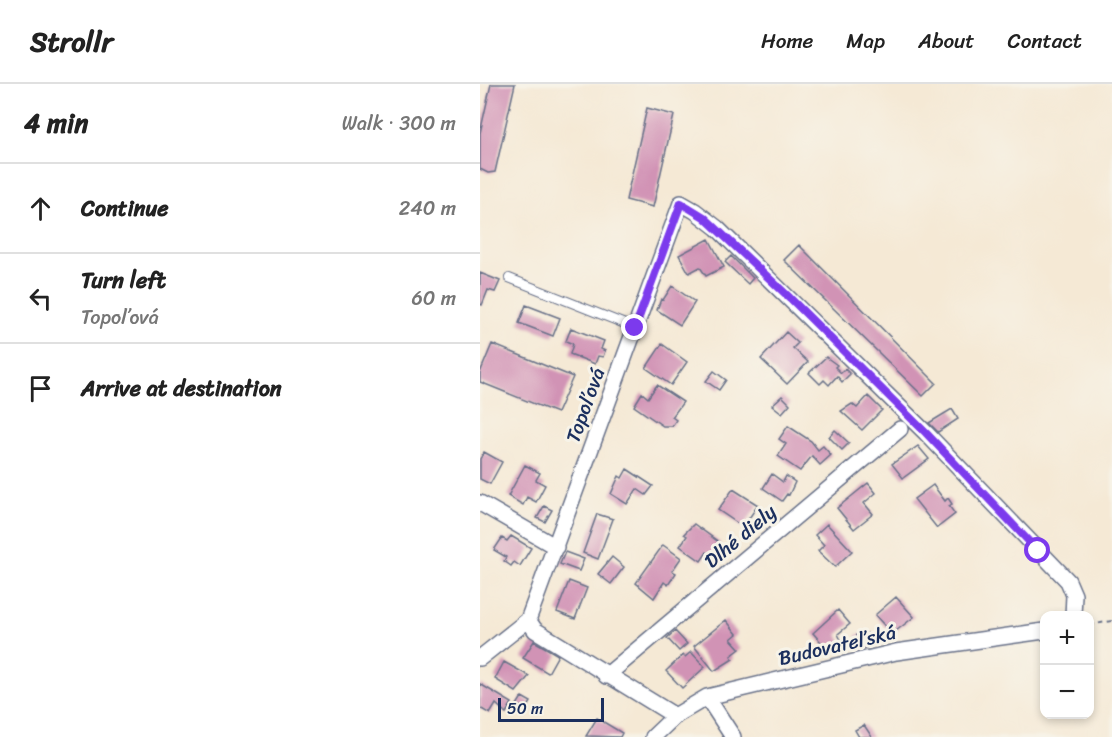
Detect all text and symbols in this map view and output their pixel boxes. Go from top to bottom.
text: Strollr [30,17,113,66]
text: Home [761,22,813,60]
text: Map [846,22,885,60]
text: About [918,22,975,60]
text: Contact [1008,22,1082,60]
text: 4 min [24,100,88,146]
text: Walk · 300 m [342,106,456,141]
text: Continue [81,189,169,228]
text: 240 m [399,191,456,226]
icon: ahead [24,192,57,225]
text: Turn left [81,261,166,300]
text: 60 m [411,281,456,316]
icon: left [24,282,57,315]
text: Topoľová [81,300,159,335]
route end [621,314,647,340]
street label: Topoľová [556,363,615,448]
text: Arrive at destination [81,369,282,408]
icon: arrive [24,372,57,405]
street label: Dlhé diely [696,495,785,577]
route start [1024,537,1050,563]
map controls [1040,611,1094,719]
button: + [1040,611,1094,665]
street label: Budovateľská [775,615,899,676]
button: − [1040,665,1094,719]
text: 50 m [507,694,543,723]
scale bar [498,695,604,722]

